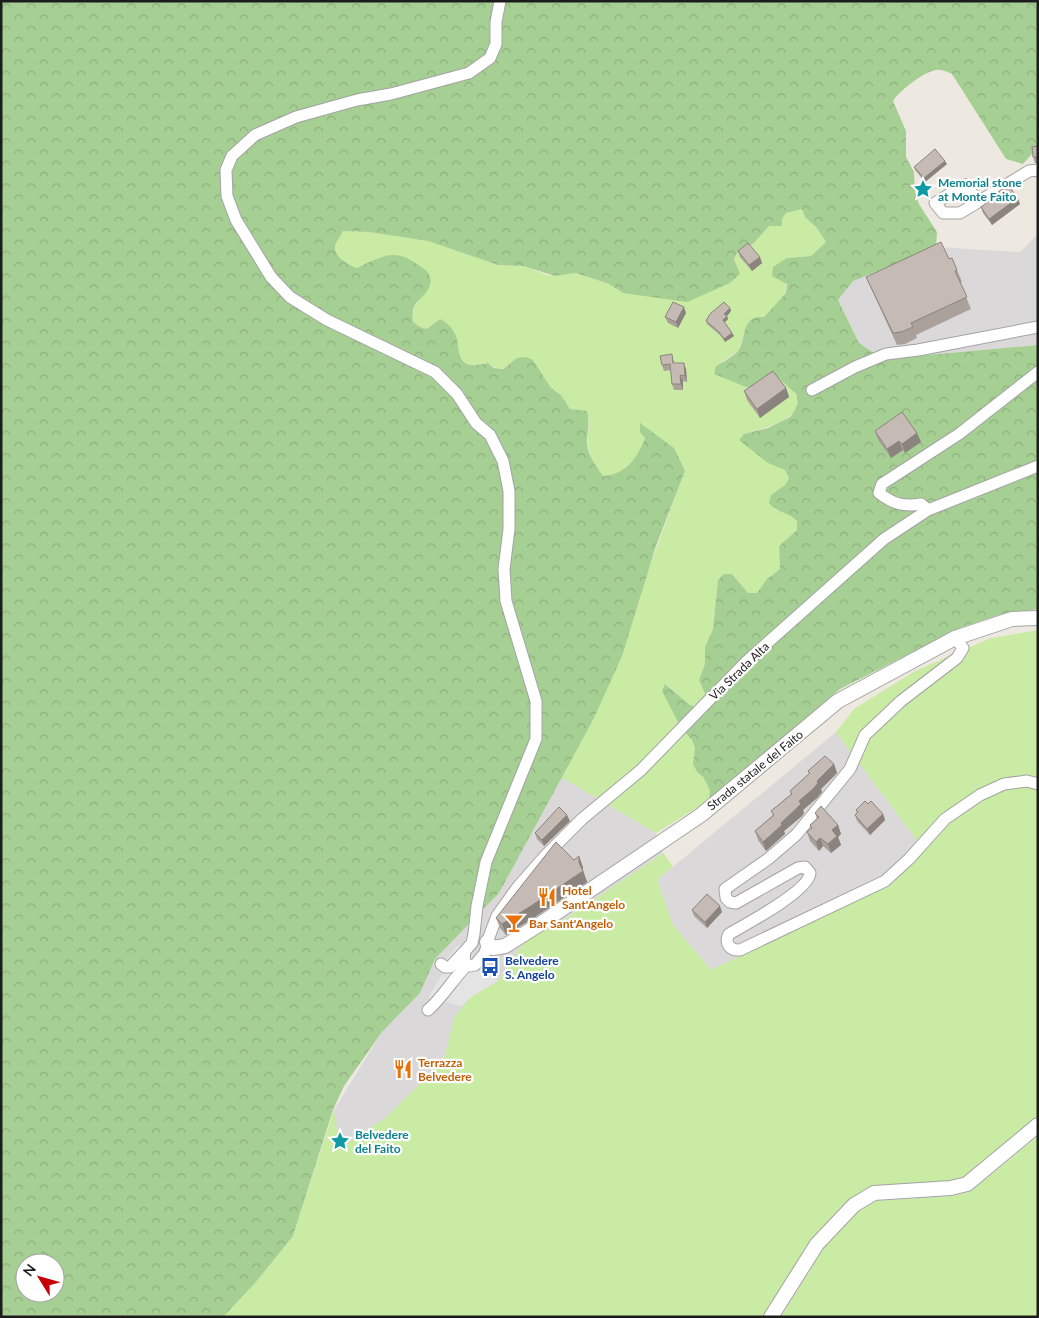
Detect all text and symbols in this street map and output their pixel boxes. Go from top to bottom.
place label: Memorial stone at Monte Faito [938,175,1022,204]
place icon: Memorial stone at Monte Faito [912,178,934,200]
street label: Via Strada Alta [706,639,772,703]
street label: Strada statale del Faito [704,727,806,813]
place label: Hotel Sant'Angelo [562,883,625,912]
restaurant icon: Hotel Sant'Angelo [536,886,558,908]
bar icon: Bar Sant'Angelo [503,912,525,934]
place label: Bar Sant'Angelo [529,916,613,931]
place label: Belvedere S. Angelo [505,953,559,982]
bus stop icon: Belvedere S. Angelo [479,956,501,978]
place label: Terrazza Belvedere [418,1055,472,1084]
restaurant icon: Terrazza Belvedere [392,1058,414,1080]
place label: Belvedere del Faito [355,1127,409,1156]
place icon: Belvedere del Faito [329,1130,351,1152]
north arrow [15,1253,65,1303]
text: N [19,1260,39,1279]

